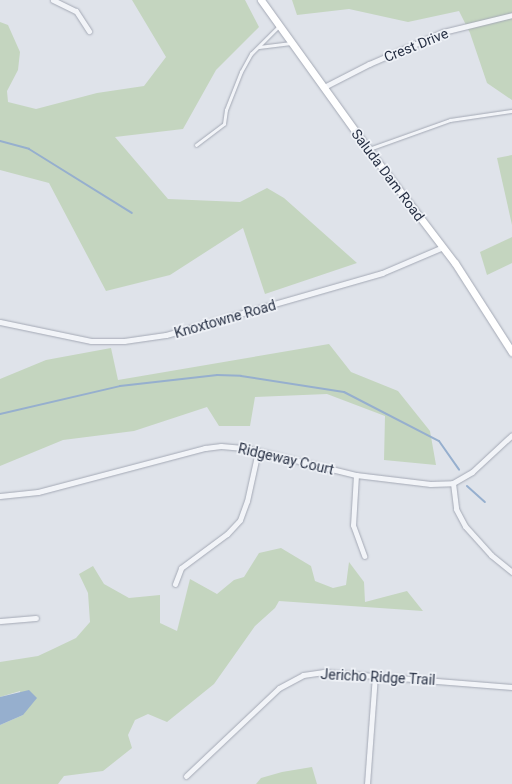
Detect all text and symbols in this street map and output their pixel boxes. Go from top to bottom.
street label: Crest Drive [381,24,451,66]
street label: Saluda Dam Road [348,126,428,224]
street label: Knoxtowne Road [172,296,278,342]
street label: Ridgeway Court [236,440,336,478]
street label: Jericho Ridge Trail [320,666,436,688]

